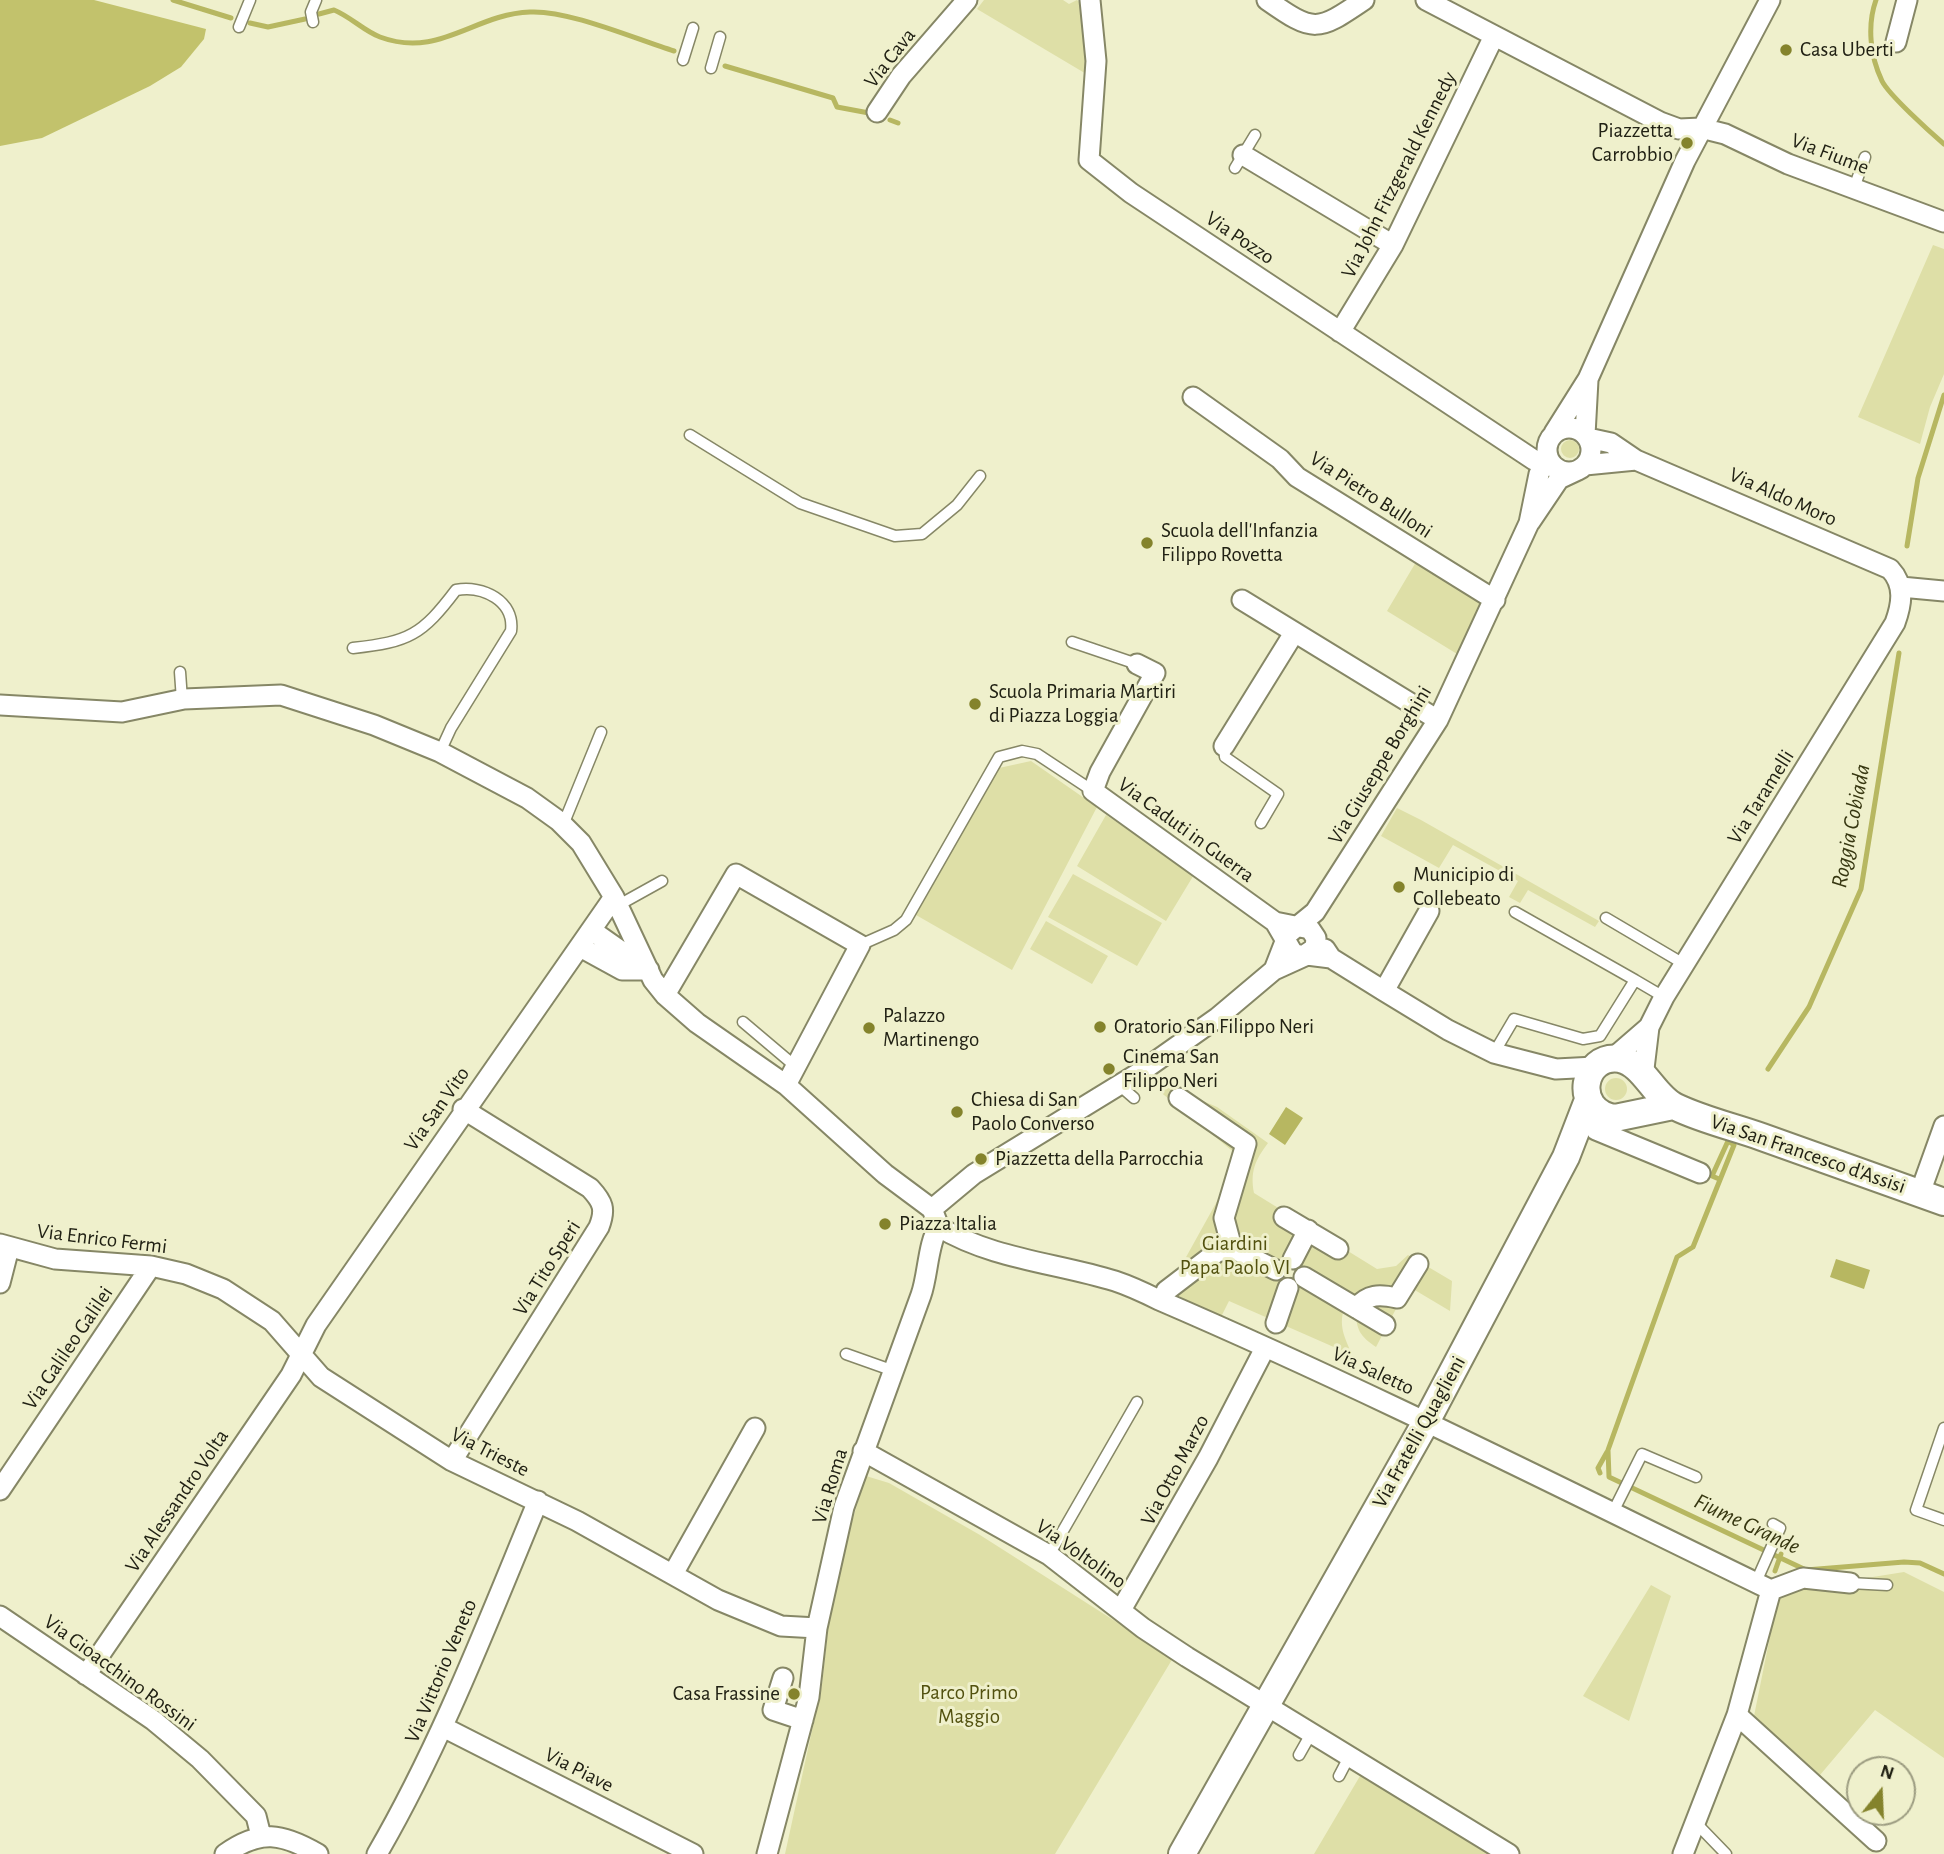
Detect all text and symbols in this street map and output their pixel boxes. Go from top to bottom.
street label: Via Cava [859,23,921,93]
place label: Casa Uberti [1800,37,1894,63]
marker: Casa Uberti [1778,42,1794,58]
street label: Via John Fitzgerald Kennedy [1336,68,1462,282]
place label: Piazzetta Carrobbio [1592,118,1673,168]
street label: Via Fiume [1788,128,1872,180]
marker: Piazzetta Carrobbio [1679,135,1695,151]
street label: Via Pozzo [1201,206,1279,270]
street label: Via Pietro Bulloni [1305,446,1437,544]
street label: Via Aldo Moro [1725,462,1841,532]
place label: Scuola dell'Infanzia Filippo Rovetta [1161,518,1318,568]
marker: Scuola dell'Infanzia Filippo Rovetta [1139,535,1155,551]
place label: Scuola Primaria Martiri di Piazza Loggia [989,679,1176,729]
street label: Via Giuseppe Borghini [1323,681,1437,849]
marker: Scuola Primaria Martiri di Piazza Loggia [967,696,983,712]
street label: Via Taramelli [1722,745,1800,849]
water label: Roggia Cobiada [1825,762,1877,890]
street label: Via Caduti in Guerra [1113,772,1259,888]
place label: Municipio di Collebeato [1413,862,1514,912]
marker: Municipio di Collebeato [1391,879,1407,895]
place label: Palazzo Martinengo [883,1003,979,1053]
place label: Oratorio San Filippo Neri [1114,1014,1314,1040]
marker: Oratorio San Filippo Neri [1092,1019,1108,1035]
marker: Palazzo Martinengo [861,1020,877,1036]
place label: Cinema San Filippo Neri [1123,1044,1219,1094]
marker: Cinema San Filippo Neri [1101,1061,1117,1077]
street label: Via San Vito [399,1062,475,1156]
place label: Chiesa di San Paolo Converso [971,1087,1095,1137]
marker: Chiesa di San Paolo Converso [949,1104,965,1120]
street label: Via San Francesco d'Assisi [1707,1109,1909,1199]
place label: Piazzetta della Parrocchia [995,1146,1204,1172]
marker: Piazzetta della Parrocchia [973,1151,989,1167]
place label: Piazza Italia [899,1211,997,1237]
street label: Via Tito Speri [508,1216,586,1320]
marker: Piazza Italia [877,1216,893,1232]
street label: Via Enrico Fermi [35,1219,169,1259]
park label: Giardini Papa Paolo VI [1180,1231,1290,1281]
street label: Via Galileo Galilei [17,1282,119,1414]
street label: Via Saletto [1328,1341,1418,1401]
street label: Via Fratelli Quaglieni [1367,1352,1471,1512]
street label: Via Otto Marzo [1135,1410,1215,1530]
street label: Via Trieste [447,1422,533,1482]
street label: Via Alessandro Volta [120,1425,234,1577]
street label: Via Roma [807,1445,853,1527]
water label: Fiume Grande [1690,1487,1804,1561]
street label: Via Voltolino [1031,1514,1131,1594]
street label: Via Vittorio Veneto [399,1595,483,1747]
street label: Via Gioacchino Rossini [39,1609,201,1737]
park label: Parco Primo Maggio [920,1680,1018,1730]
place label: Casa Frassine [673,1681,780,1707]
marker: Casa Frassine [786,1686,802,1702]
street label: Via Piave [540,1742,618,1798]
north arrow [1846,1756,1916,1826]
text: N [1878,1761,1896,1784]

